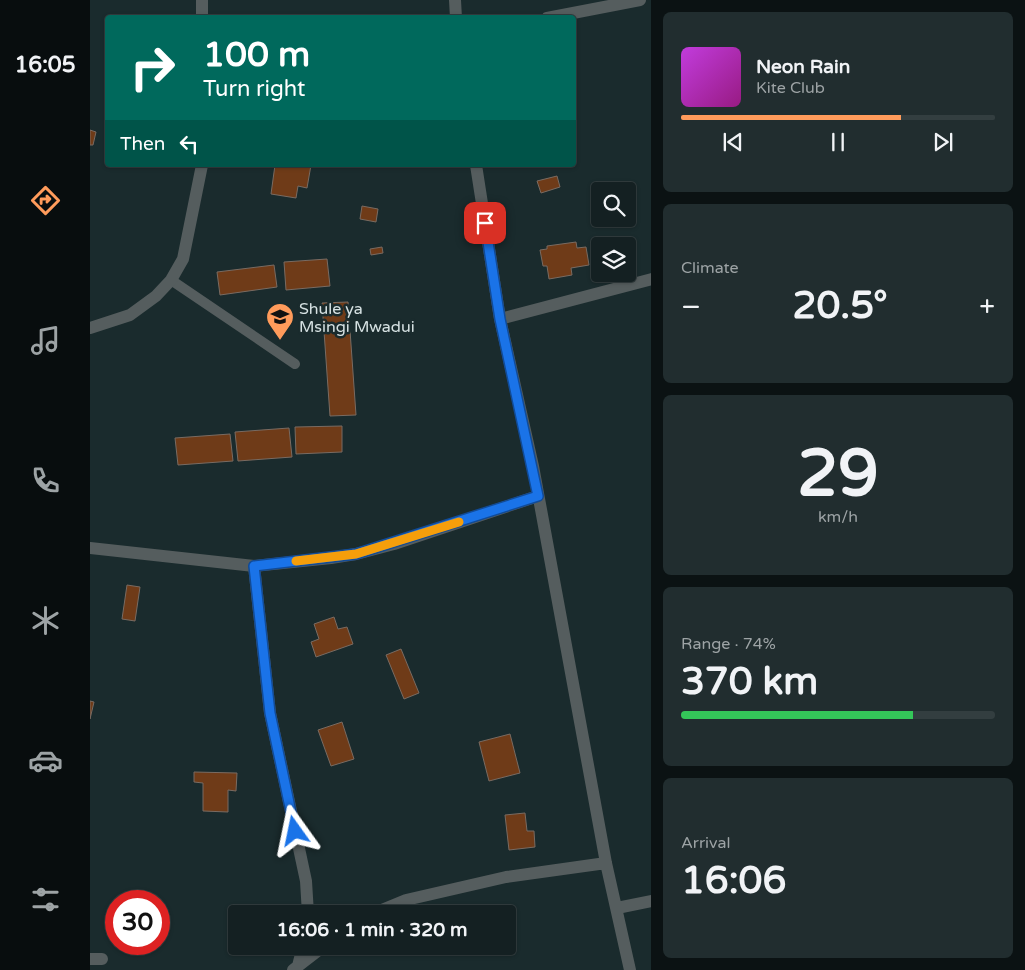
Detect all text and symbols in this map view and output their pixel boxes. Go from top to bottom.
text: 100 m [203,34,310,76]
icon: right [120,35,185,100]
text: 16:05 [15,52,75,78]
text: Neon Rain [756,56,850,78]
text: Turn right [203,76,305,102]
text: Kite Club [756,78,825,98]
icon: previous [719,128,747,156]
icon: pause [824,128,852,156]
icon: next [929,128,957,156]
icon: left [175,130,203,158]
text: Then [120,133,165,155]
map controls [591,182,636,282]
button: search [591,182,636,227]
icon: directions [28,183,63,218]
pin [464,202,506,244]
icon: arrive [471,209,499,237]
button: layers [591,237,636,282]
text: Climate [681,258,739,278]
text: 20.5° [793,283,888,329]
text: − [681,290,701,324]
text: + [979,290,995,324]
place label: Shule ya Msingi Mwadui [299,299,415,337]
school or university icon: Shule ya Msingi Mwadui [265,302,295,341]
icon: music [28,323,63,358]
text: 29 [797,435,879,514]
icon: phone [28,463,63,498]
text: km/h [818,507,858,527]
icon: climate [28,603,63,638]
text: Range · 74% [681,634,776,654]
text: 370 km [681,659,818,705]
icon: car [28,743,63,778]
position arrow [268,804,320,856]
text: Arrival [681,833,730,853]
text: 16:06 [681,858,786,904]
icon: filters [28,882,63,917]
speed limit sign: 30 [105,890,170,955]
text: 16:06 · 1 min · 320 m [276,919,468,941]

